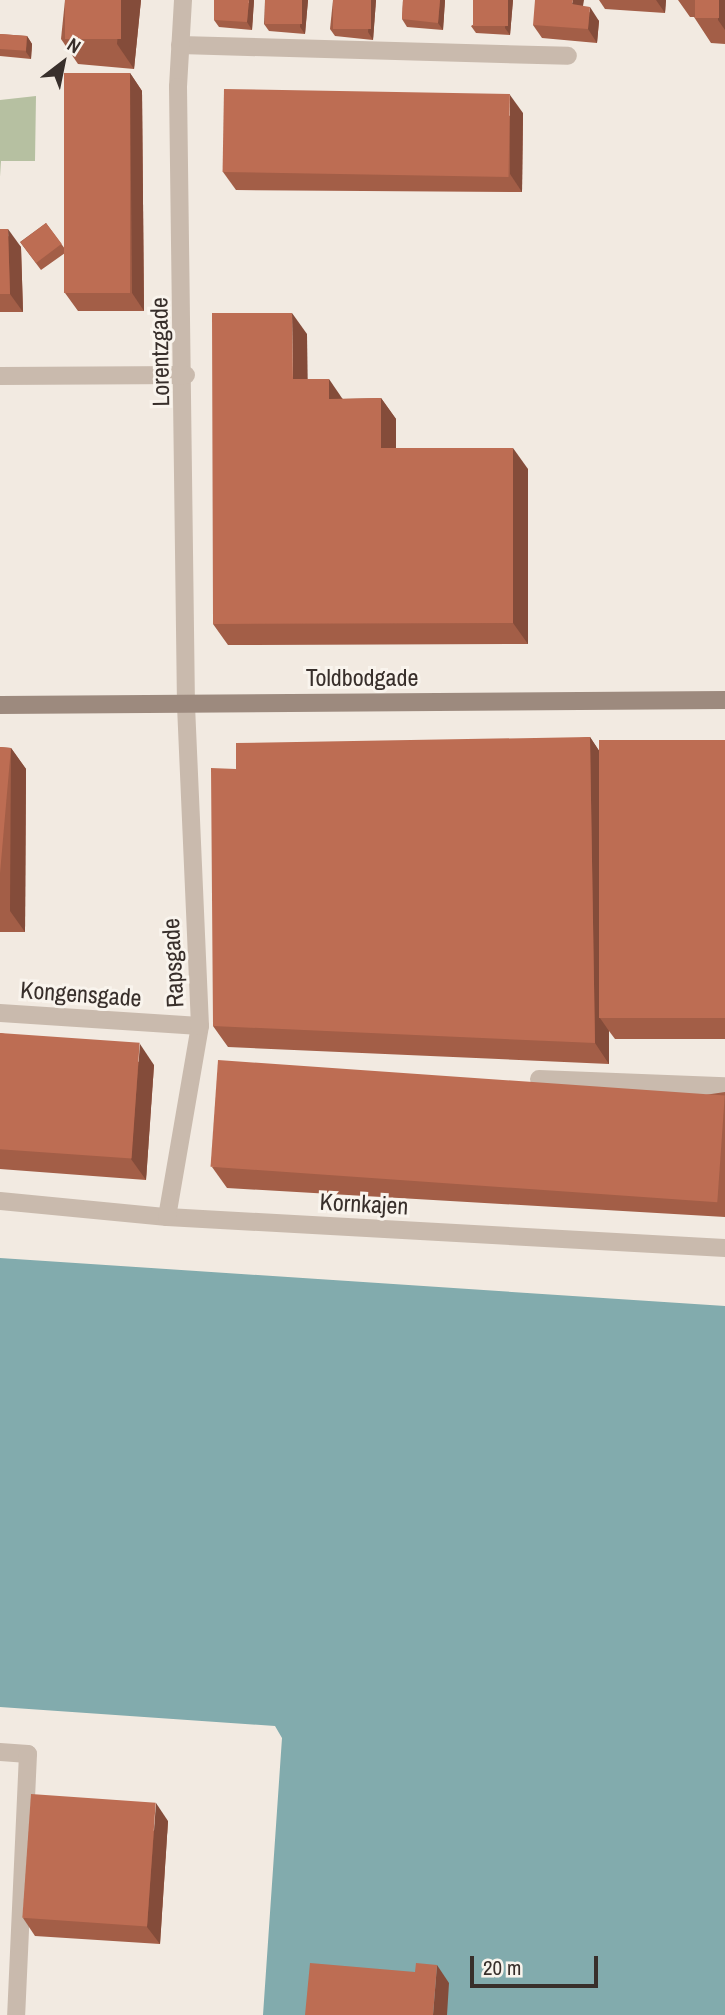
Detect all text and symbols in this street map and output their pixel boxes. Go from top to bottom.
north arrow [28,28,98,98]
text: N [62,31,86,59]
street label: Lorentzgade [145,297,175,407]
street label: Toldbodgade [306,664,418,692]
street label: Rapsgade [156,917,190,1009]
street label: Kongensgade [19,975,143,1013]
street label: Kornkajen [319,1187,409,1221]
scale bar [473,1941,601,1985]
text: 20 m [483,1953,521,1982]

